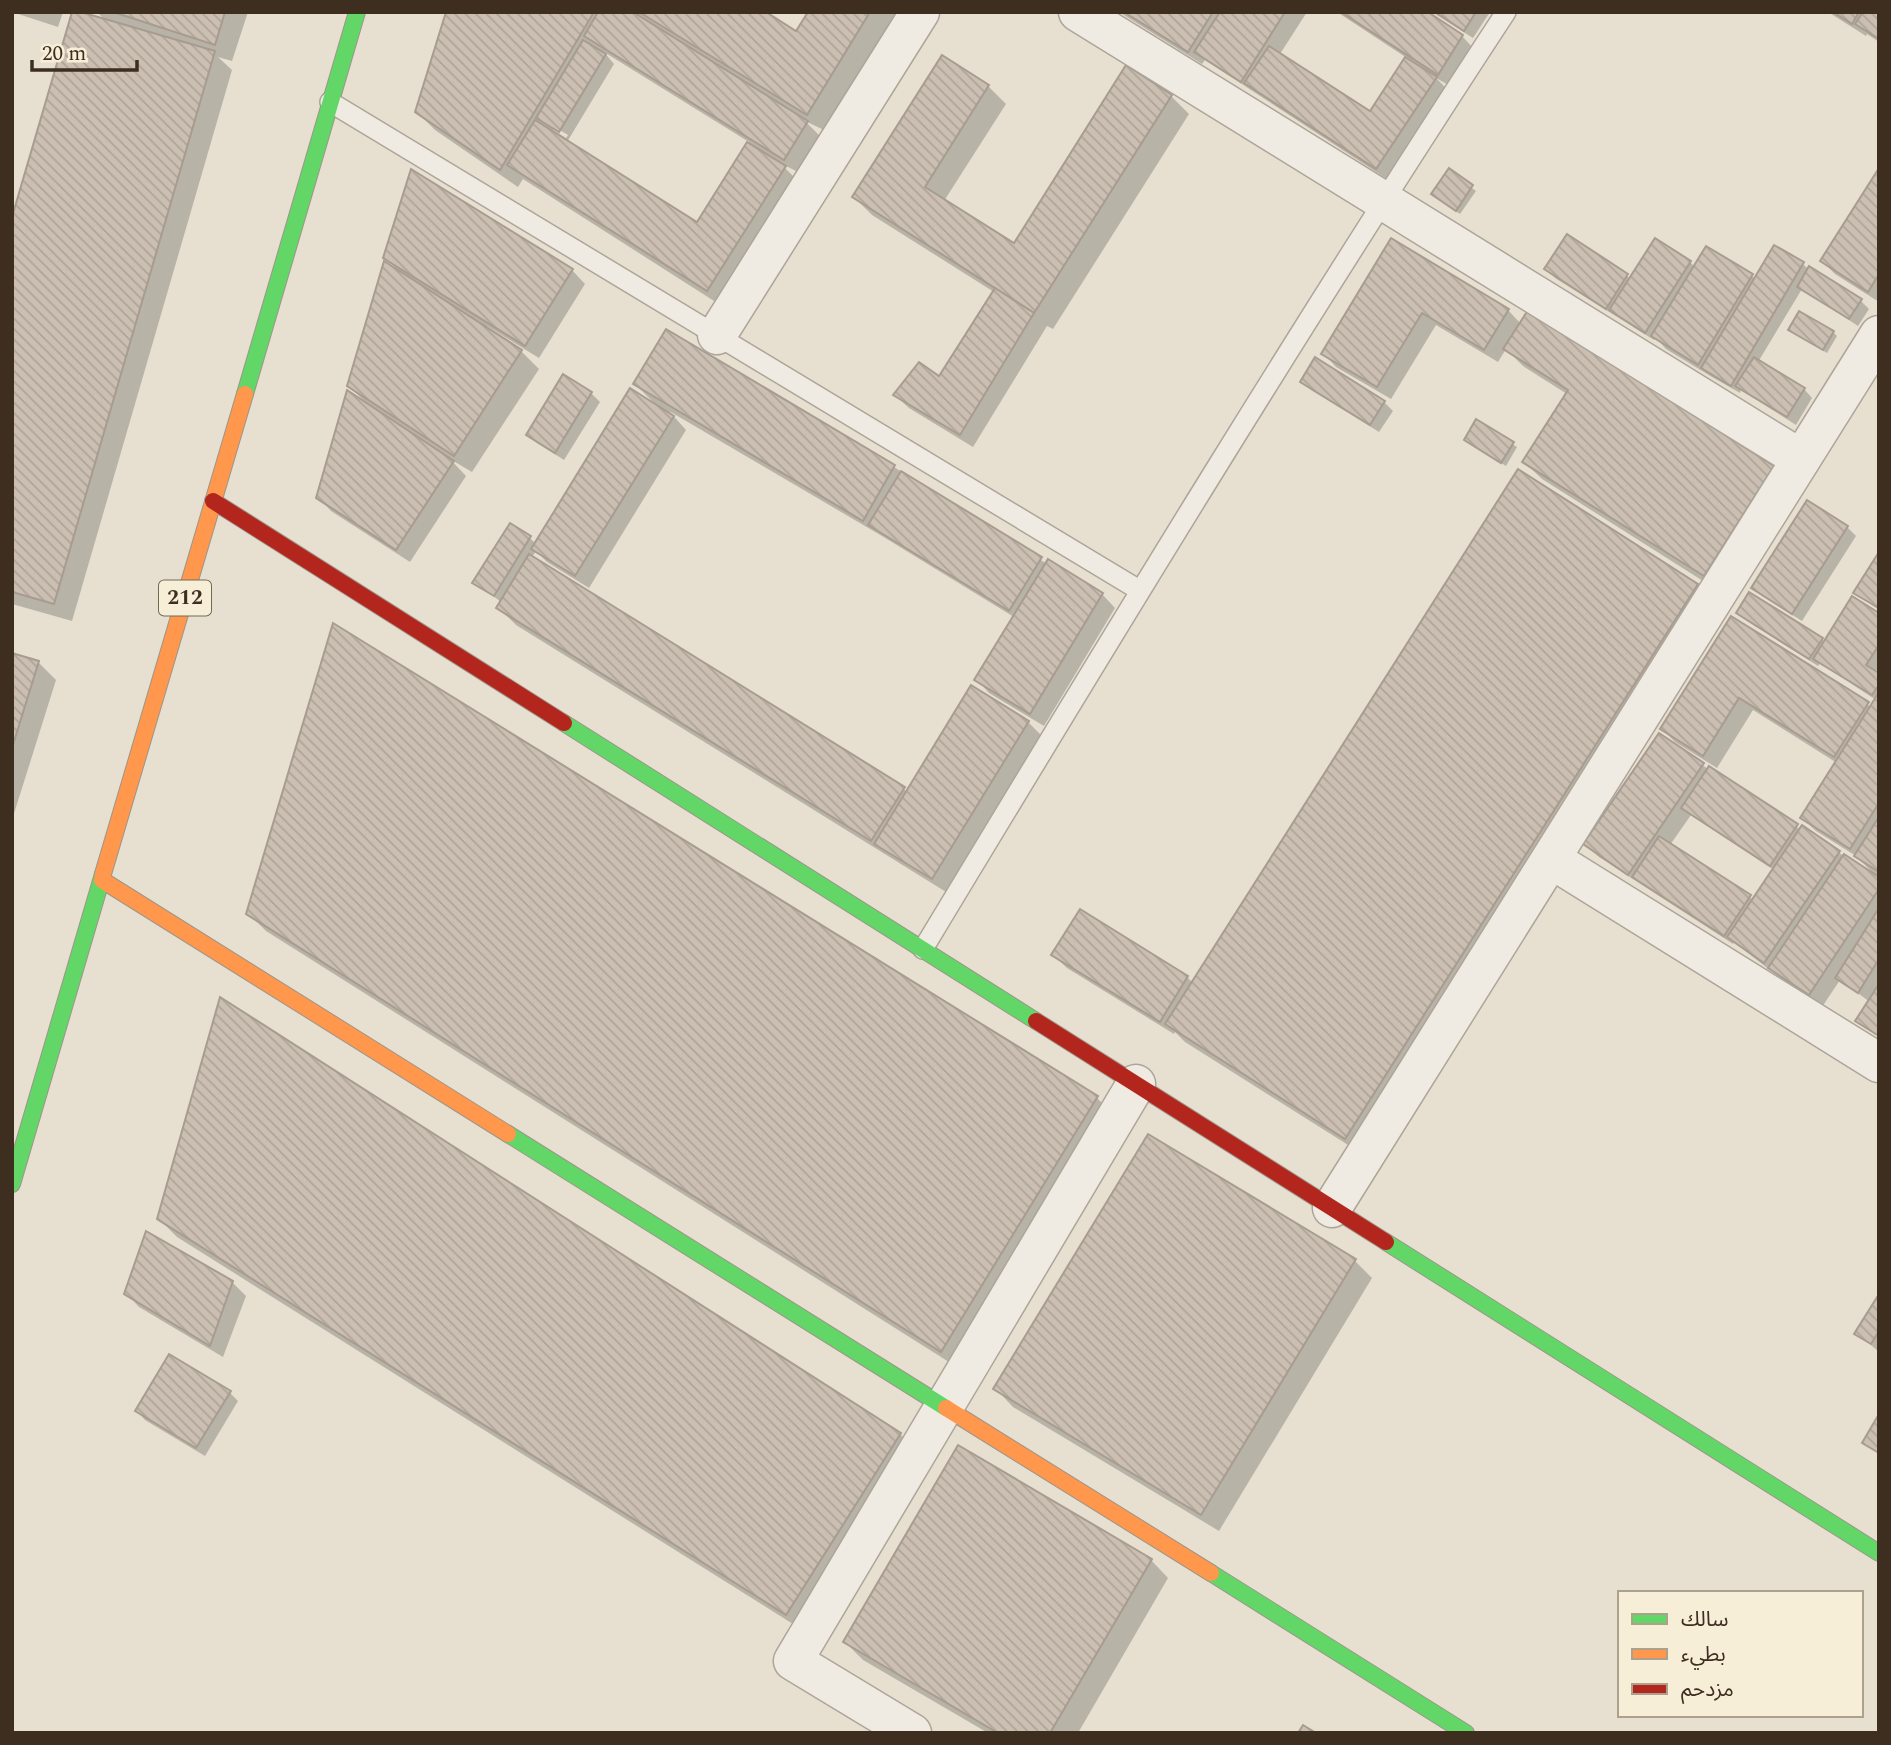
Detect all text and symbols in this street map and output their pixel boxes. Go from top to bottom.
scale bar [32,28,136,72]
text: 20 m [42,38,86,70]
road number: 212 [159,580,211,616]
legend [1618,1591,1863,1717]
text: سالك [1681,1604,1728,1636]
text: بطيء [1681,1639,1726,1671]
text: مزدحم [1681,1674,1734,1706]

